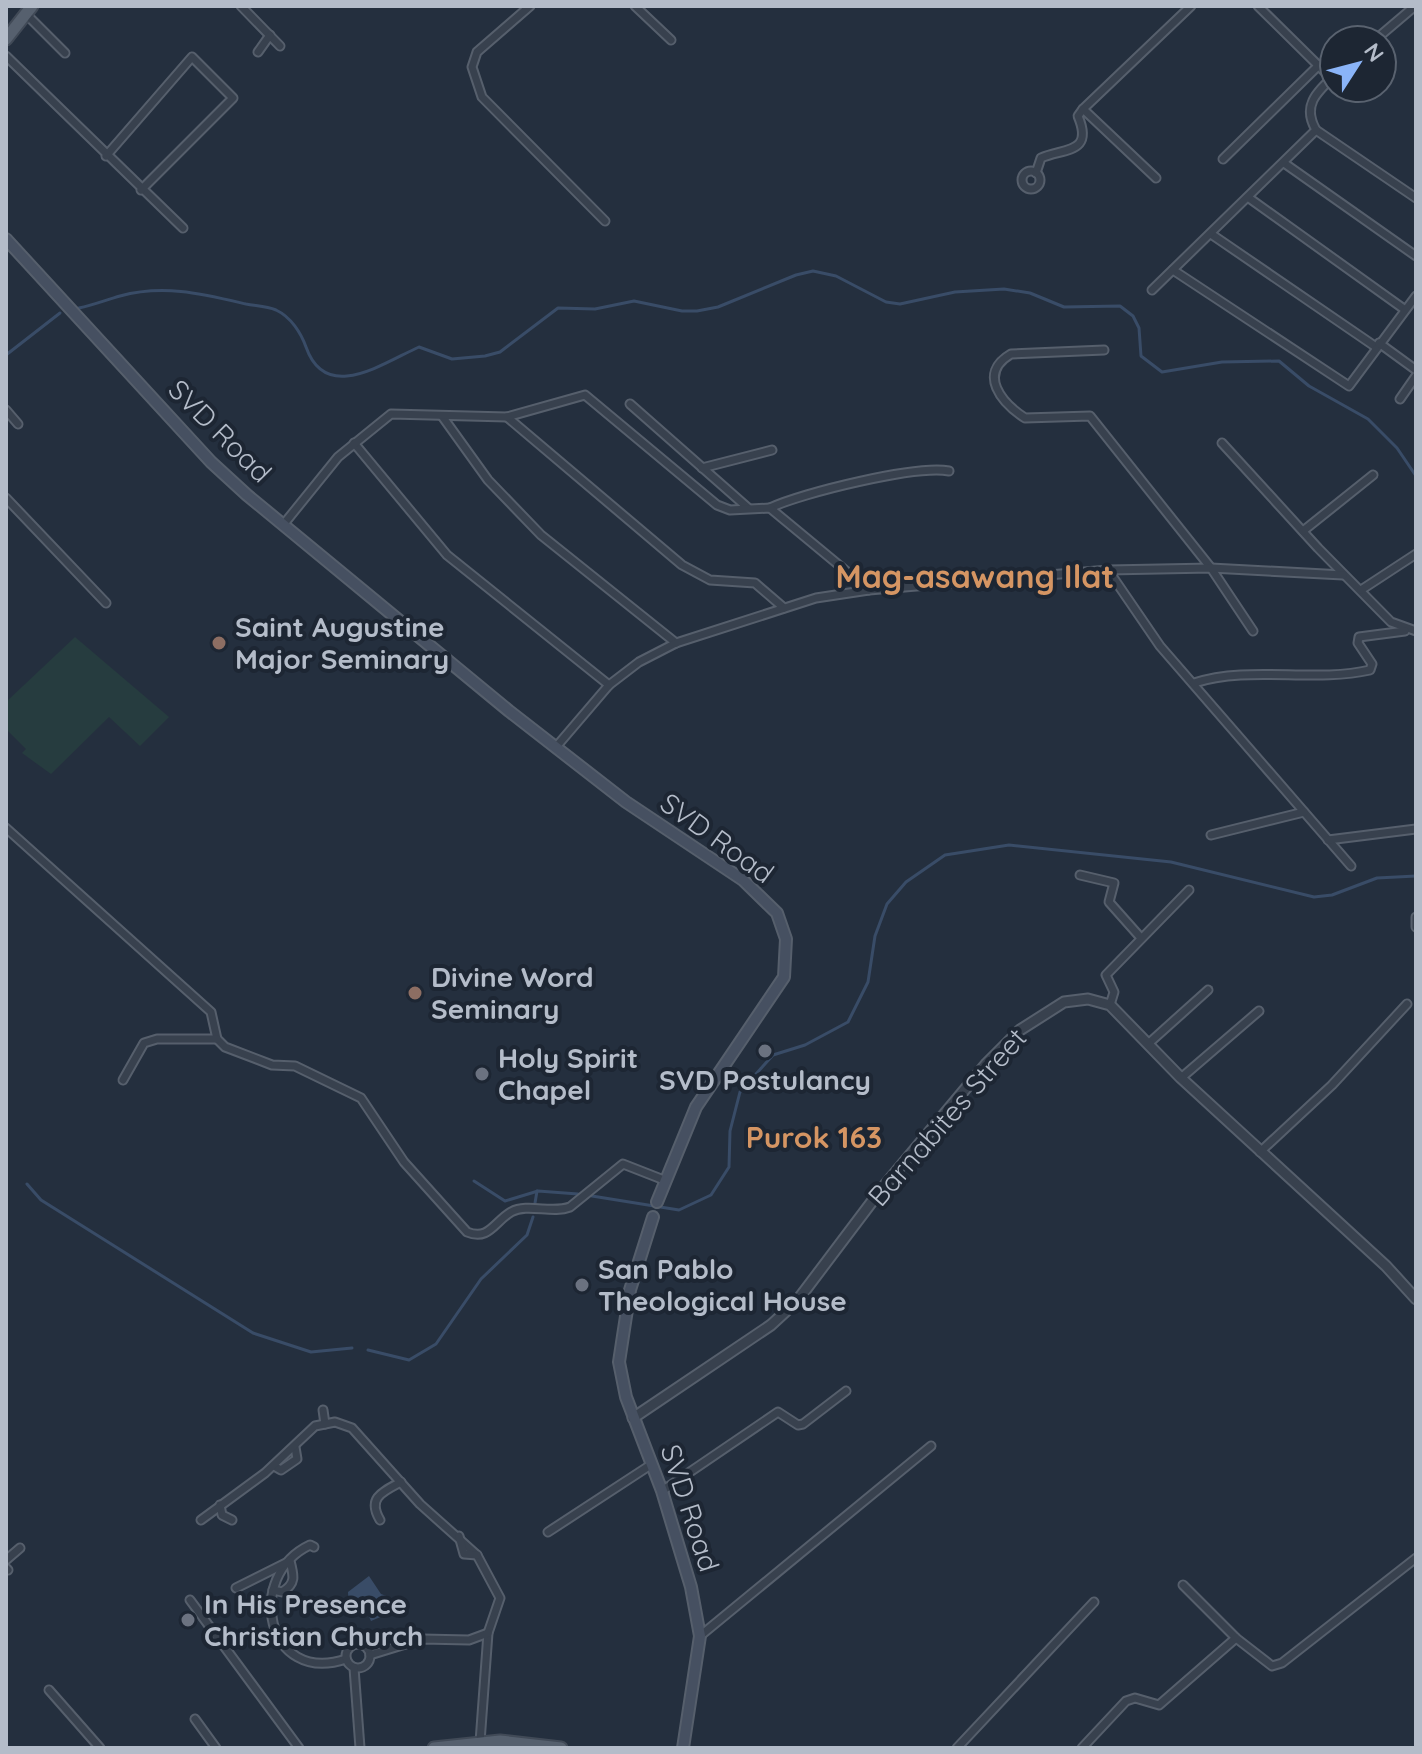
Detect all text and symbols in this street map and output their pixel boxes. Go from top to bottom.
north arrow [1318,24,1398,104]
text: N [1358,37,1390,67]
street label: SVD Road [161,372,279,490]
district label: Mag-asawang Ilat [836,556,1114,596]
place label: Saint Augustine Major Seminary [235,609,449,676]
marker: Saint Augustine Major Seminary [210,634,228,652]
street label: SVD Road [654,785,781,890]
place label: Divine Word Seminary [431,959,594,1026]
marker: Divine Word Seminary [406,984,424,1002]
street label: Barnabites Street [860,1020,1033,1213]
place label: Holy Spirit Chapel [498,1040,638,1107]
marker: SVD Postulancy [756,1042,774,1060]
place label: SVD Postulancy [659,1062,871,1097]
marker: Holy Spirit Chapel [473,1065,491,1083]
district label: Purok 163 [746,1118,882,1156]
place label: San Pablo Theological House [598,1251,847,1318]
marker: San Pablo Theological House [573,1276,591,1294]
street label: SVD Road [653,1440,727,1576]
place label: In His Presence Christian Church [204,1586,423,1653]
marker: In His Presence Christian Church [179,1611,197,1629]

